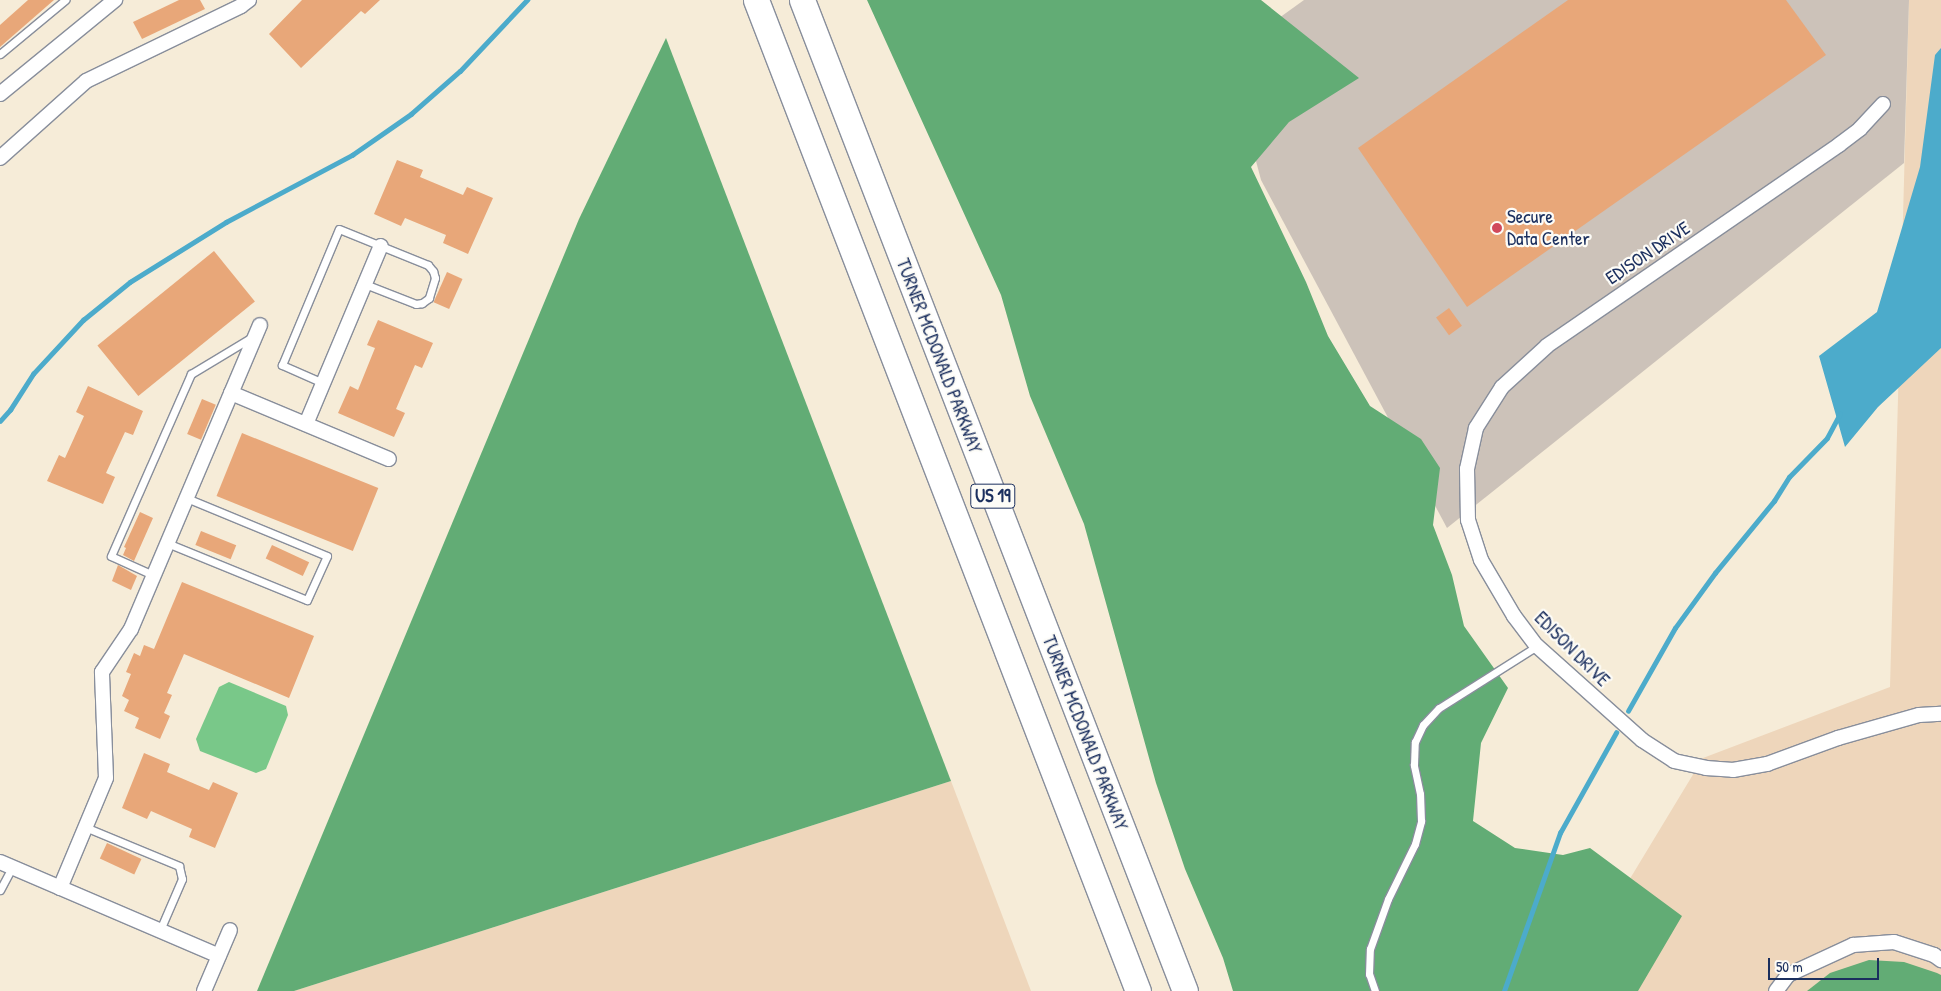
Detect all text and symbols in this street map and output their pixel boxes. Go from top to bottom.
place label: Secure Data Center [1507,206,1590,250]
street label: EDISON DRIVE [1601,216,1695,290]
marker: Secure Data Center [1491,222,1503,234]
street label: TURNER MCDONALD PARKWAY [891,255,987,457]
road number: US 19 [969,481,1017,512]
street label: EDISON DRIVE [1530,607,1614,691]
street label: TURNER MCDONALD PARKWAY [1037,632,1133,834]
scale bar [1771,948,1882,980]
text: 50 m [1776,956,1803,977]

